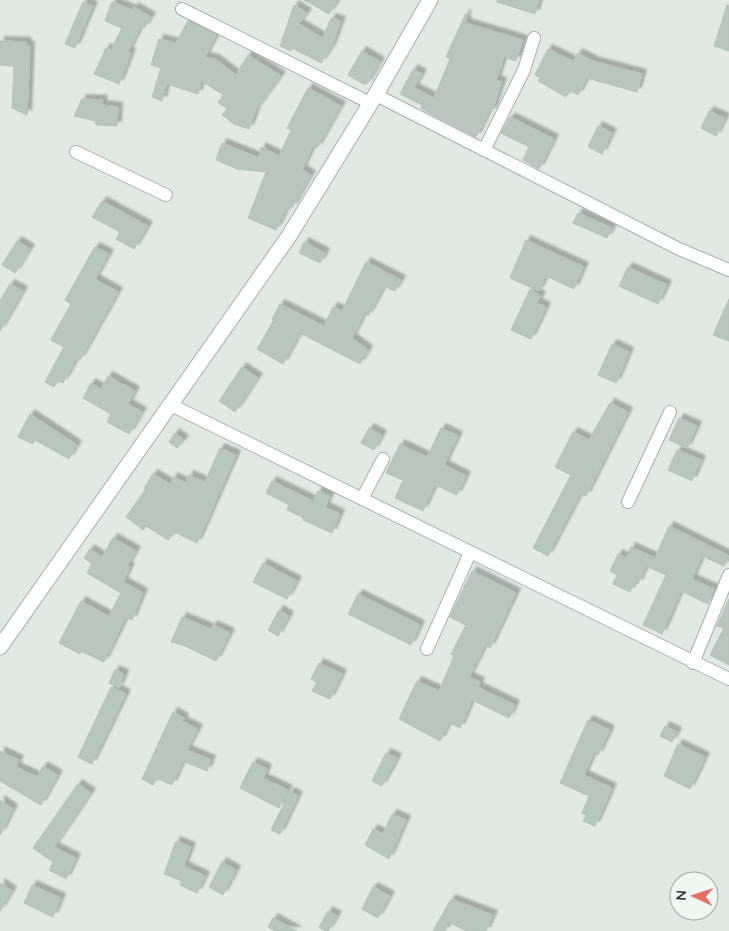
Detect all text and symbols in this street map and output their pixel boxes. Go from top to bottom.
north arrow [669,871,719,921]
text: N [672,890,690,901]

